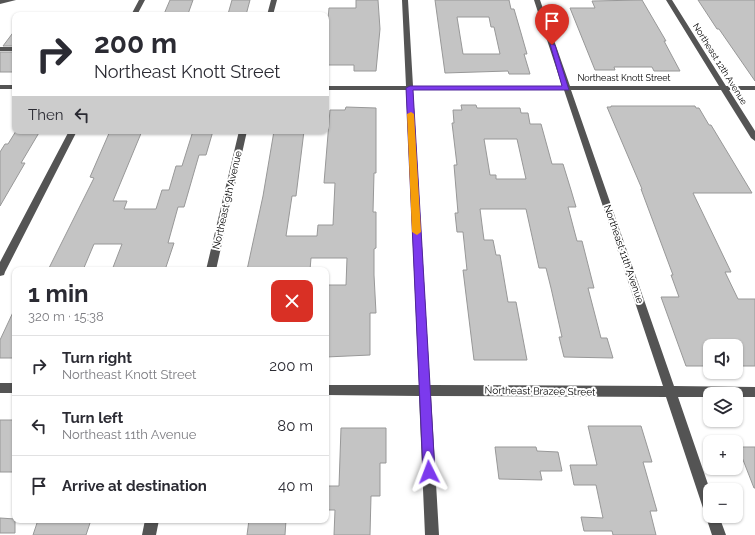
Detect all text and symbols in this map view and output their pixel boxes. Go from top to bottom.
pin [535,4,569,45]
icon: arrive [541,10,563,32]
street label: Northeast 12th Avenue [691,22,749,107]
text: 200 m [94,27,177,60]
icon: right [28,28,80,80]
text: Northeast Knott Street [94,61,280,82]
street label: Northeast Knott Street [577,73,671,83]
icon: left [71,104,93,126]
text: Then [28,106,63,124]
street label: Northeast 9th Avenue [210,150,244,250]
street label: Northeast 11th Avenue [602,203,646,305]
text: 1 min [28,279,89,308]
button: close [271,280,313,322]
text: 320 m · 15:38 [28,309,104,324]
map controls [703,339,743,523]
button: sound [703,339,743,379]
text: Turn right [62,349,132,367]
icon: right [28,355,50,377]
text: 200 m [269,357,313,375]
text: Northeast Knott Street [62,367,196,382]
street label: Northeast Brazee Street [485,385,596,397]
button: layers [703,387,743,427]
text: Turn left [62,409,123,427]
icon: left [28,415,50,437]
text: 80 m [277,417,313,435]
text: Northeast 11th Avenue [62,427,196,442]
button: + [703,435,743,475]
position arrow [408,451,450,493]
icon: arrive [28,475,50,497]
text: Arrive at destination [62,477,207,495]
text: 40 m [278,477,313,495]
button: − [703,483,743,523]

